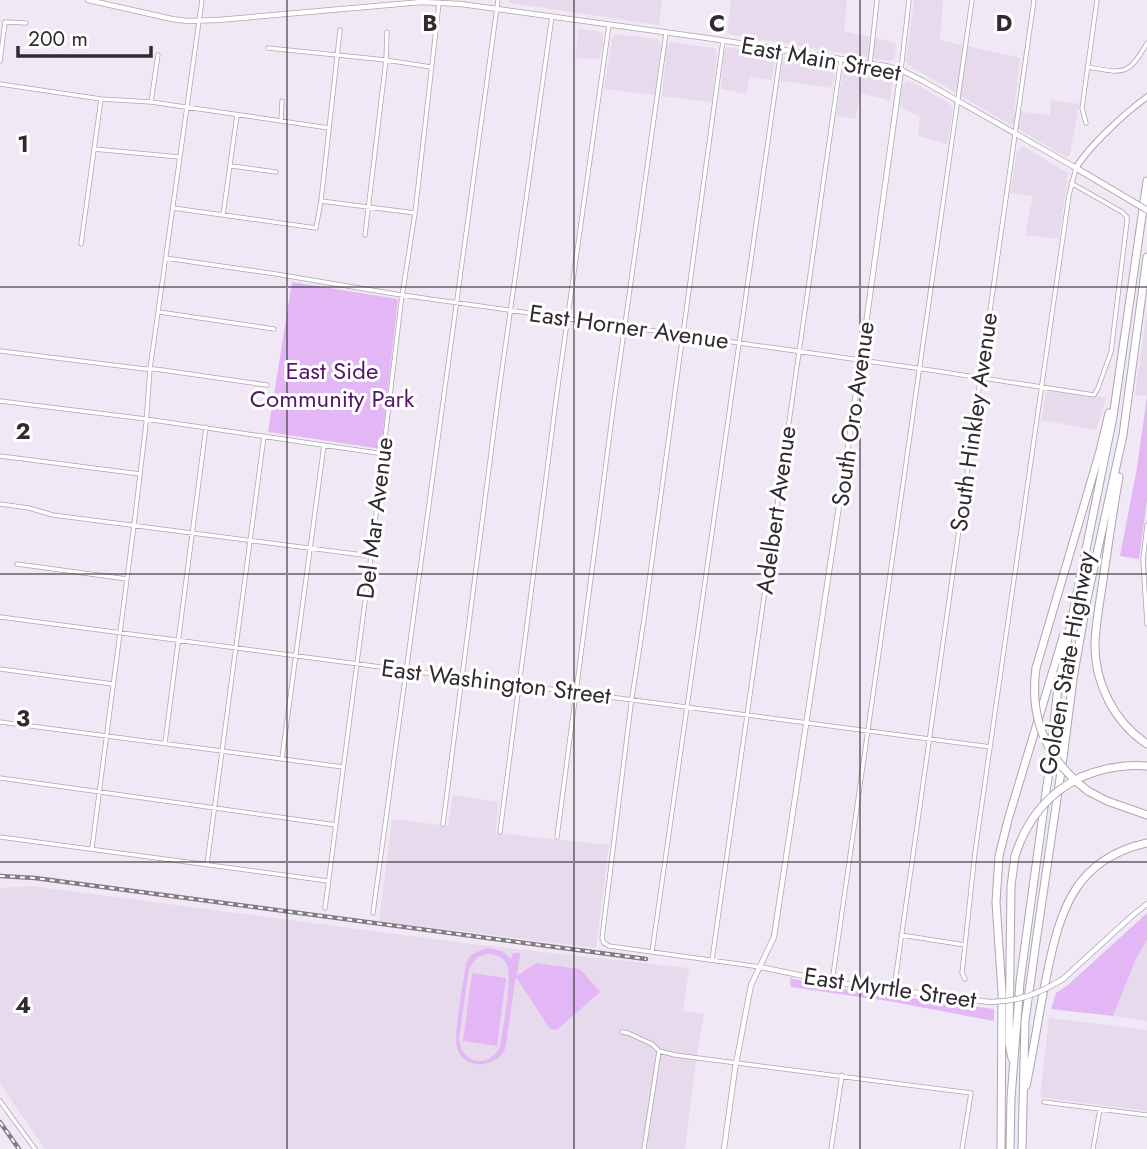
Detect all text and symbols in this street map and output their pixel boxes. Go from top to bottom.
text: B [422,6,438,40]
text: C [709,6,725,40]
text: D [996,6,1013,40]
scale bar [18,14,150,58]
text: 200 m [28,24,88,54]
street label: East Main Street [738,27,904,90]
text: 1 [17,127,29,161]
street label: East Horner Avenue [527,295,731,358]
street label: South Hinkley Avenue [941,310,1006,534]
street label: South Oro Avenue [822,319,883,509]
park label: East Side Community Park [250,353,415,416]
text: 2 [15,414,31,448]
street label: Adelbert Avenue [746,424,805,596]
street label: Del Mar Avenue [347,435,402,601]
street label: Golden State Highway [1030,548,1104,778]
street label: East Washington Street [379,650,613,713]
text: 3 [16,701,30,735]
street label: East Myrtle Street [802,958,979,1017]
text: 4 [15,988,31,1022]

